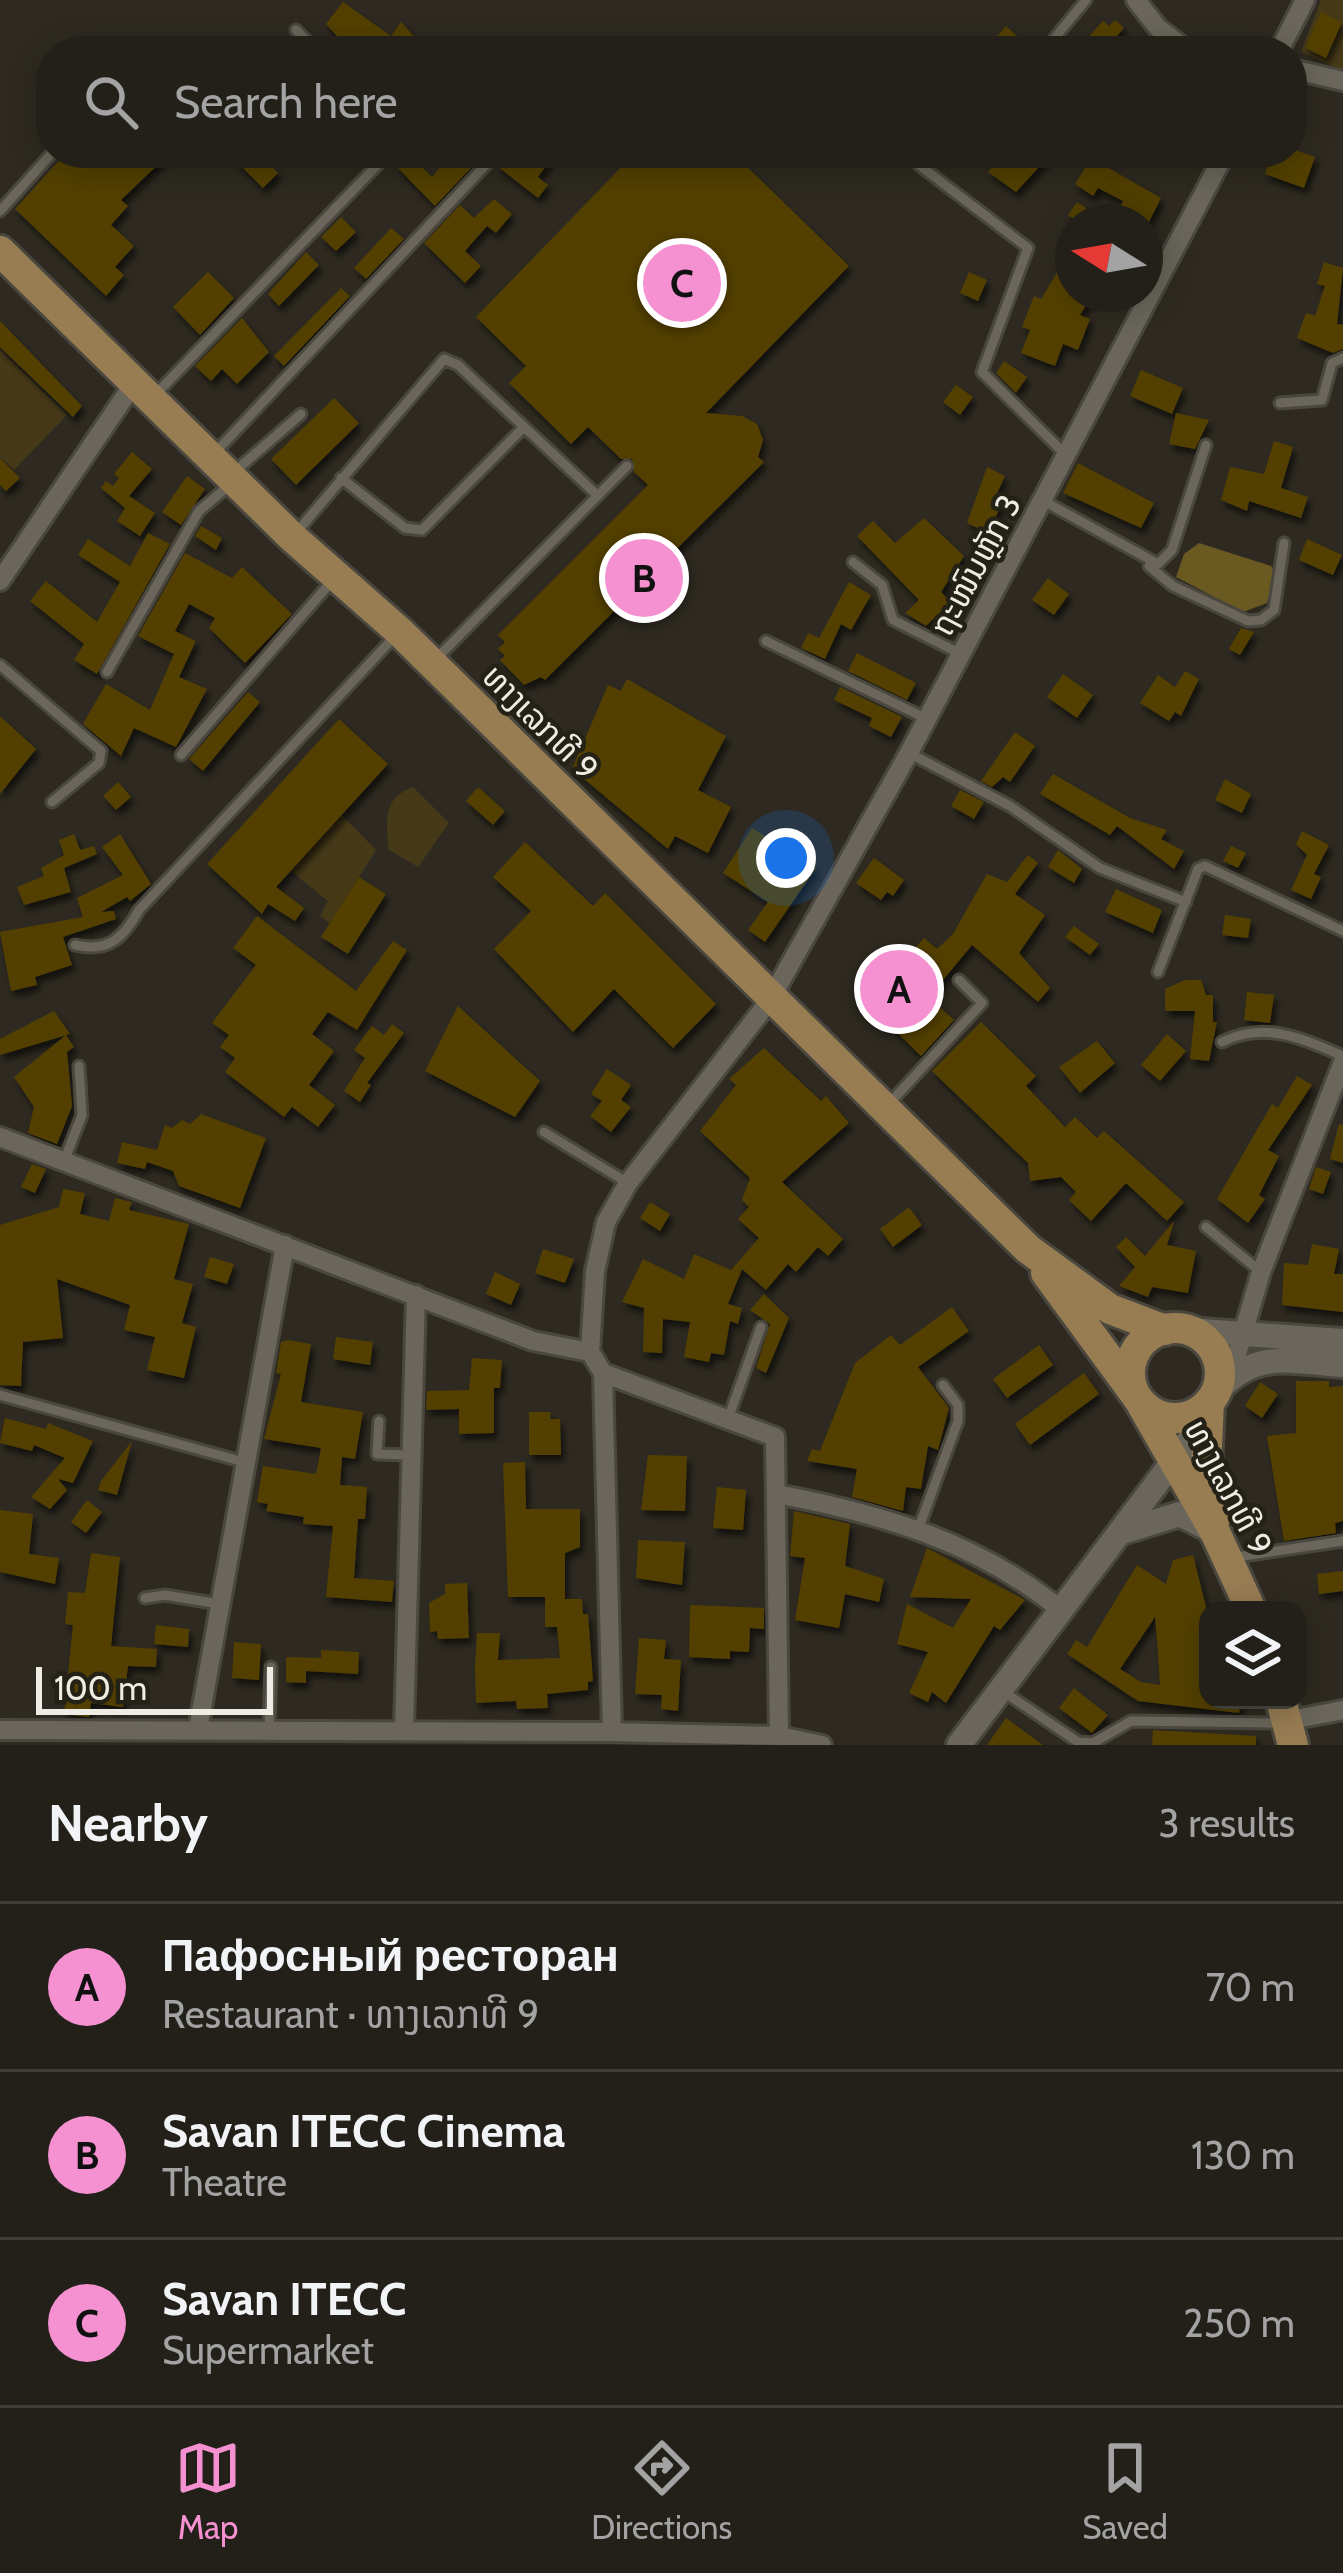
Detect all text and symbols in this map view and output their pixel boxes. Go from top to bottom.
search box [36,36,1307,168]
icon: search [78,69,144,135]
text: Search here [174,75,398,129]
north arrow [1055,204,1163,312]
pin: C [643,238,721,328]
street label: ຖະໜົນຫຼັກ 3 [921,487,1029,643]
pin: B [605,533,683,623]
street label: ທາງເລກທີ 9 [475,656,607,788]
your location [756,828,816,888]
pin: A [860,944,938,1034]
street label: ທາງເລກທີ 9 [1177,1413,1281,1561]
map controls [1199,1601,1307,1709]
button: layers [1199,1601,1307,1709]
scale bar [36,1661,273,1714]
text: 100 m [54,1668,147,1708]
text: Nearby [48,1792,208,1854]
text: 3 results [1158,1799,1295,1847]
text: Пафосный ресторан [162,1928,619,1982]
text: A [75,1963,99,2011]
text: 70 m [1206,1963,1295,2011]
text: Restaurant · ທາງເລກທີ 9 [162,1990,539,2038]
text: Savan ITECC Cinema [162,2104,565,2158]
text: B [75,2131,99,2179]
text: 130 m [1191,2131,1295,2179]
text: Theatre [162,2158,287,2206]
text: Savan ITECC [162,2272,406,2326]
text: C [75,2299,99,2347]
text: 250 m [1183,2299,1295,2347]
text: Supermarket [162,2326,374,2374]
tab: Map [175,2435,241,2547]
tab: Directions [591,2435,732,2547]
tab: Saved [1082,2435,1168,2547]

